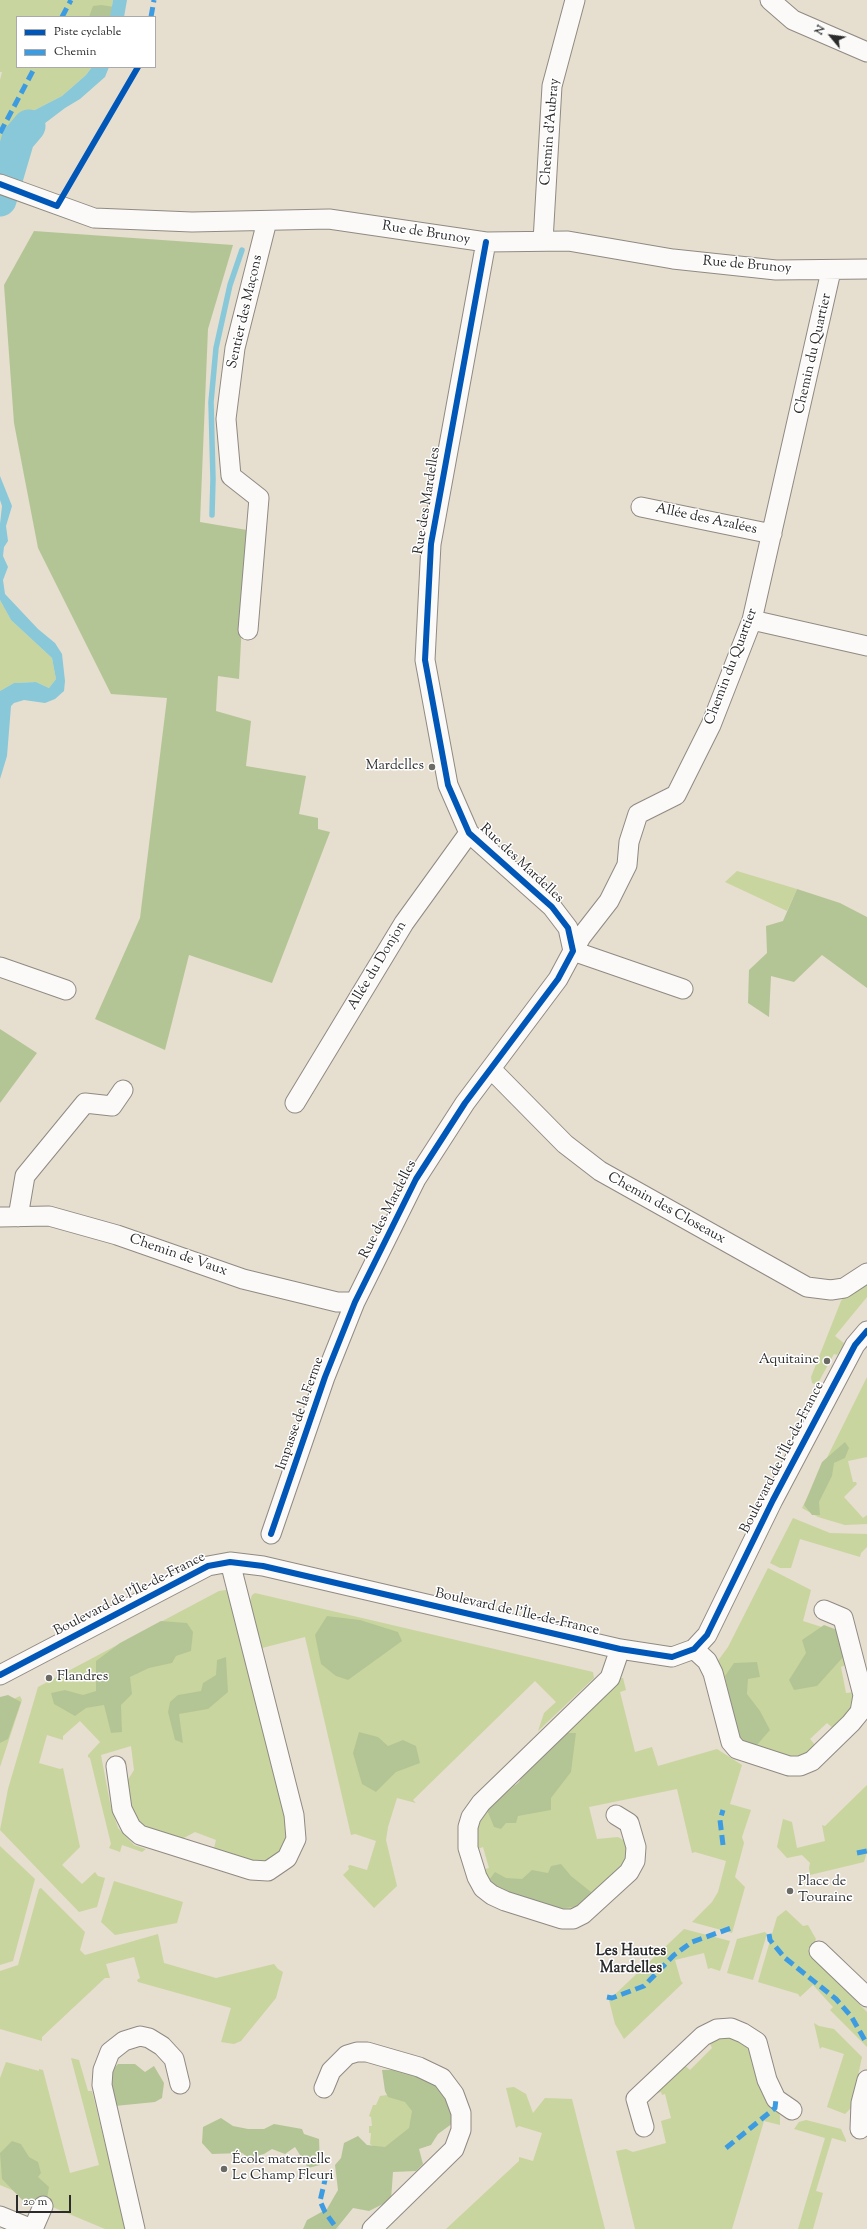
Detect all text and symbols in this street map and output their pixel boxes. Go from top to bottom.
legend [16,16,156,68]
north arrow [811,16,851,56]
text: N [811,22,830,38]
text: Piste cyclable [54,23,121,41]
text: Chemin [54,43,97,61]
street label: Chemin d'Aubray [538,78,564,186]
street label: Rue de Brunoy [381,219,471,249]
street label: Sentier des Maçons [225,254,267,370]
street label: Rue de Brunoy [702,254,792,278]
street label: Chemin du Quartier [792,292,836,416]
street label: Rue des Mardelles [411,446,445,556]
street label: Allée des Azalées [654,501,758,539]
street label: Chemin du Quartier [702,606,762,728]
place label: Mardelles [366,759,424,775]
marker: Mardelles [427,762,437,772]
street label: Rue des Mardelles [476,821,566,907]
street label: Allée du Donjon [345,919,411,1013]
street label: Rue des Mardelles [357,1158,421,1262]
street label: Chemin des Closeaux [604,1170,728,1248]
street label: Chemin de Vaux [127,1231,229,1281]
place label: Aquitaine [759,1353,819,1369]
street label: Impasse de la Ferme [274,1355,328,1473]
marker: Aquitaine [822,1356,832,1366]
street label: Boulevard de l'Île-de-France [737,1379,829,1537]
street label: Boulevard de l'Île-de-France [51,1549,209,1641]
street label: Boulevard de l'Île-de-France [433,1586,601,1640]
place label: Flandres [57,1670,108,1686]
marker: Flandres [44,1673,54,1683]
place label: Place de Touraine [798,1875,853,1908]
marker: Place de Touraine [785,1886,795,1896]
district label: Les Hautes Mardelles [596,1943,666,1978]
place label: École maternelle Le Champ Fleuri [232,2153,333,2186]
marker: École maternelle Le Champ Fleuri [219,2164,229,2174]
scale bar [18,2187,73,2213]
text: 20 m [23,2193,47,2211]

